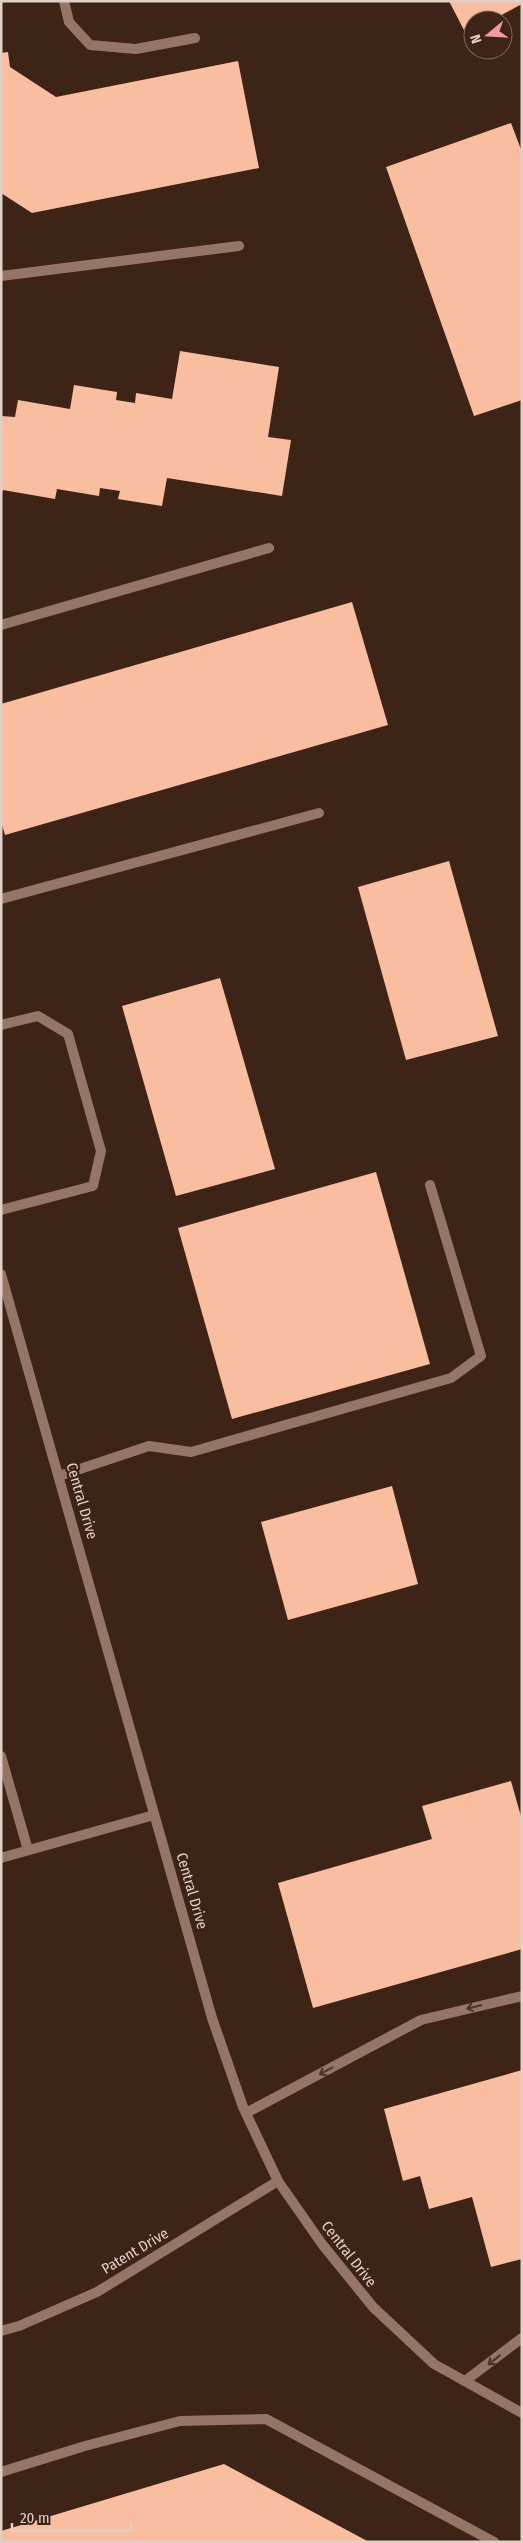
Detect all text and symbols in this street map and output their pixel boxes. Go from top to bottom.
north arrow [463,10,513,60]
text: N [467,32,485,45]
street label: Central Drive [62,1461,102,1541]
street label: Central Drive [172,1851,212,1931]
one-way arrow [467,2003,483,2012]
one-way arrow [319,2066,334,2076]
street label: Central Drive [318,2217,380,2291]
street label: Patent Drive [98,2224,172,2278]
one-way arrow [487,2354,500,2365]
scale bar [12,2500,131,2532]
text: 20 m [20,2509,50,2527]

